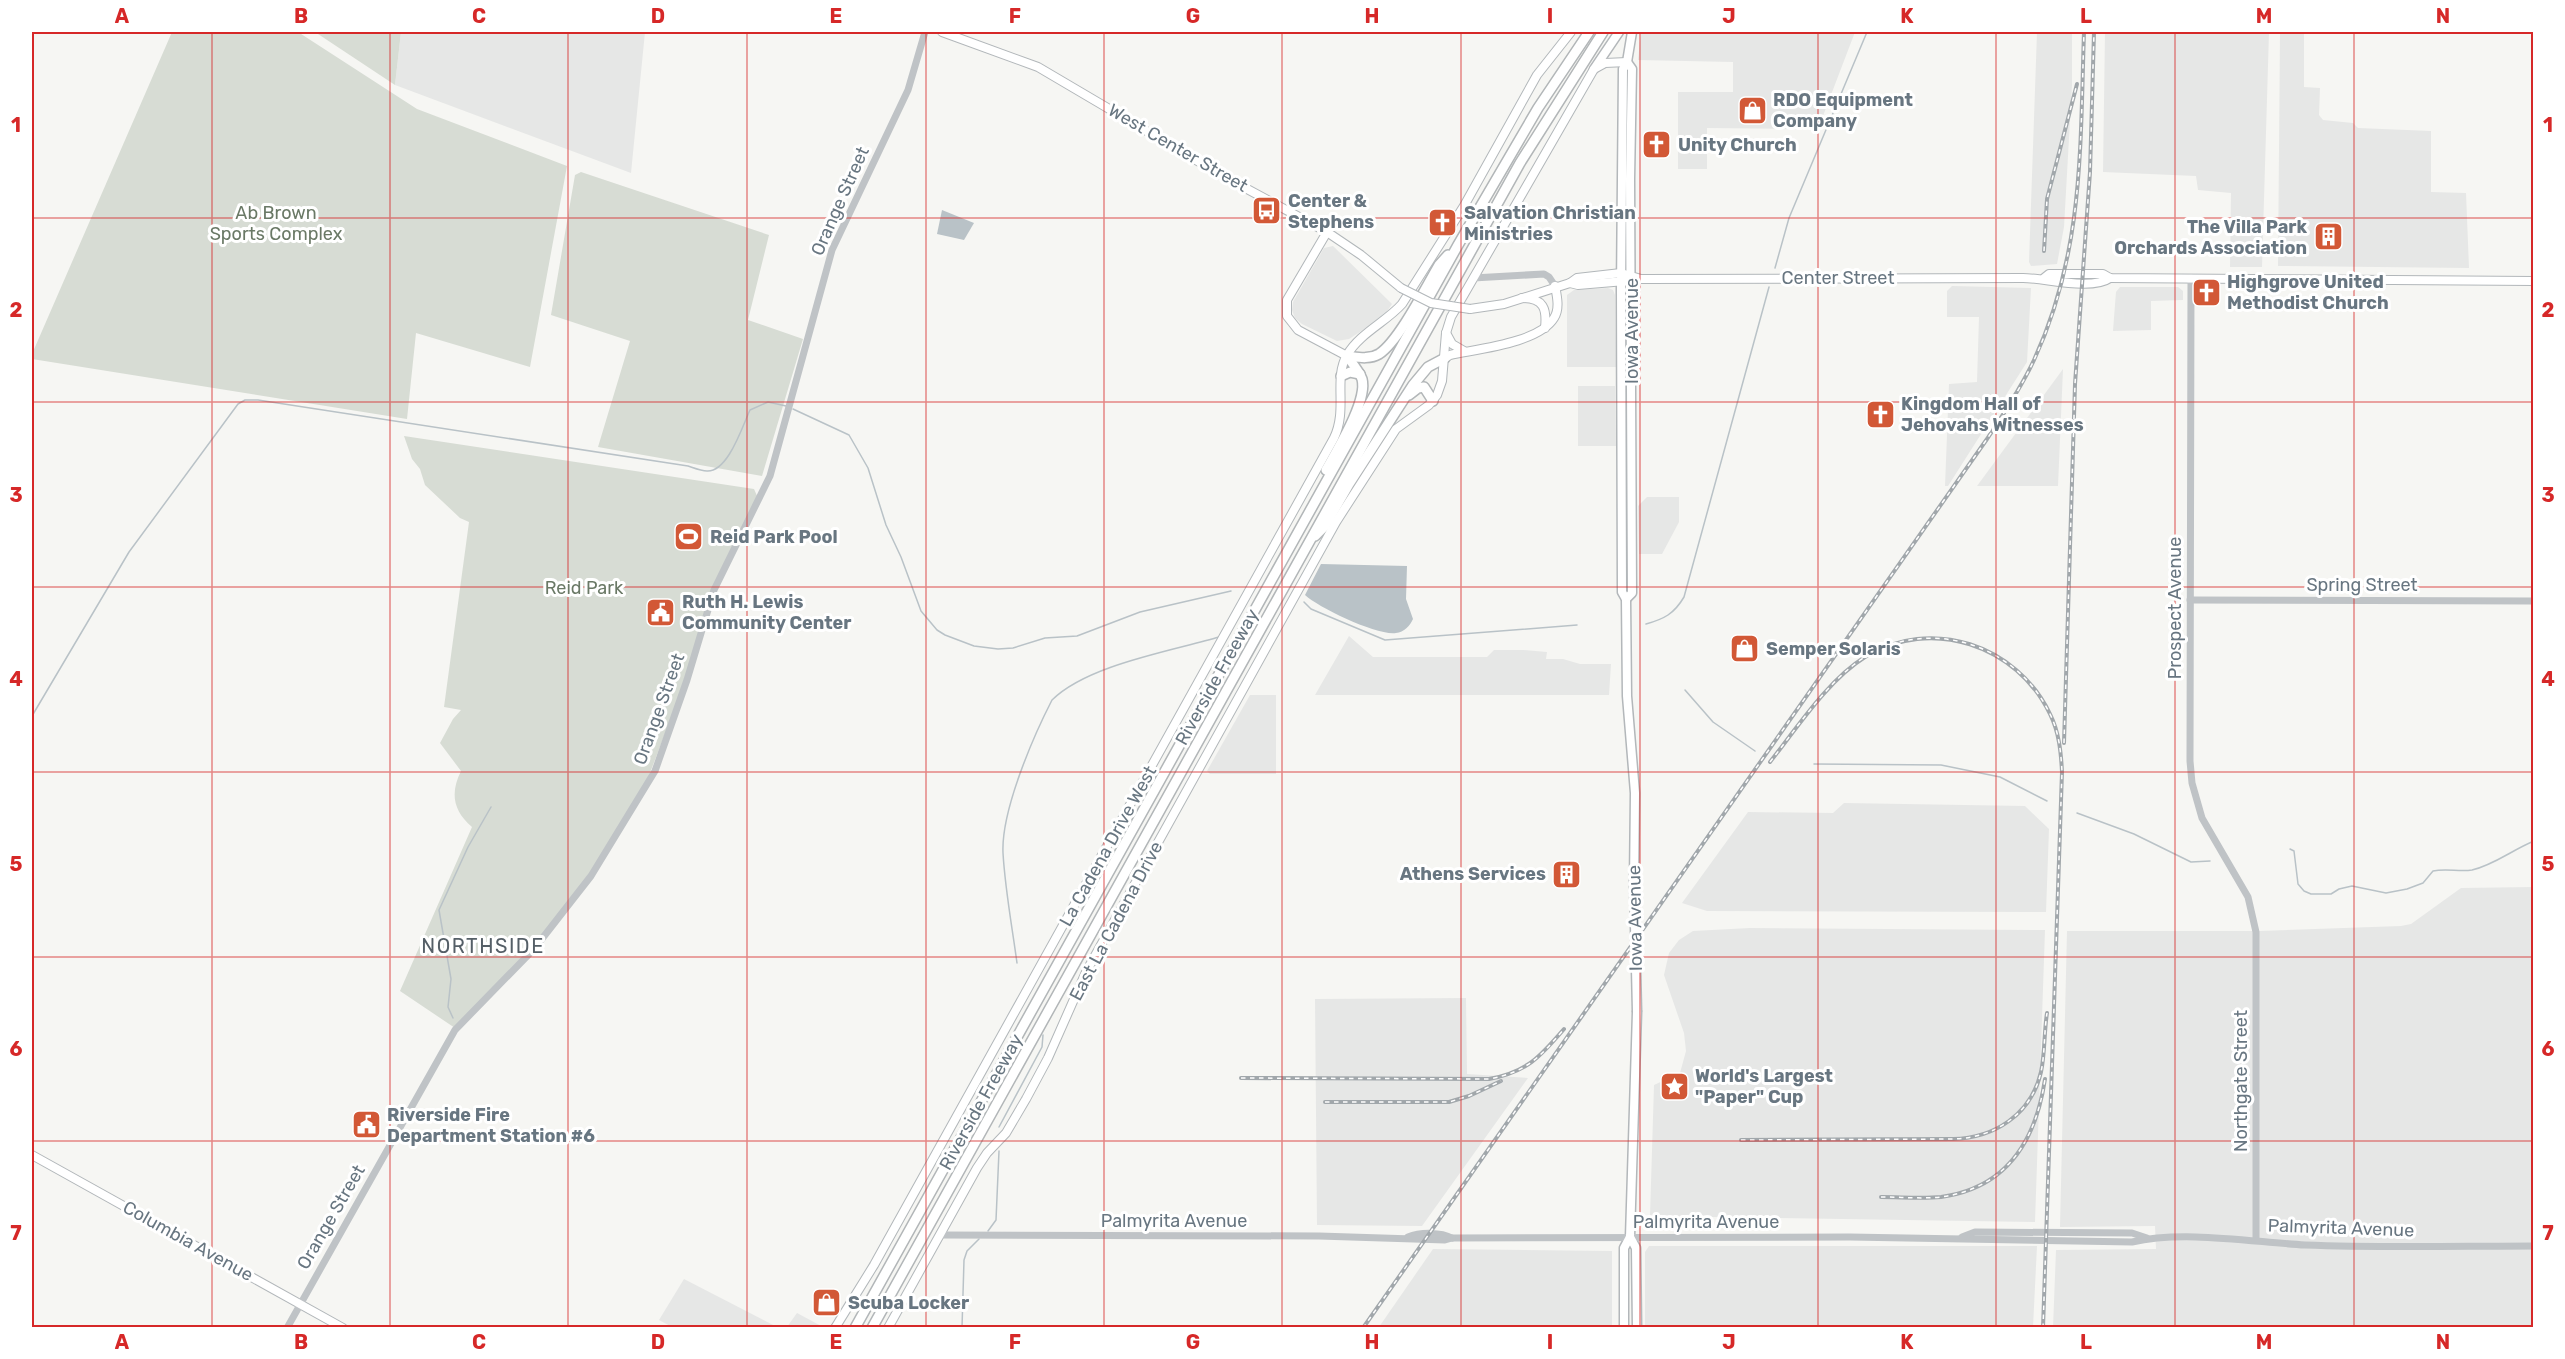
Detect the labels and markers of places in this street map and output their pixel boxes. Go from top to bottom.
place label: RDO Equipment Company [1773,89,1913,132]
shop icon: RDO Equipment Company [1736,94,1768,126]
church icon: Unity Church [1641,129,1673,161]
place label: Unity Church [1678,134,1797,156]
place label: Center & Stephens [1288,190,1374,233]
bus stop icon: Center & Stephens [1251,195,1283,227]
place label: Salvation Christian Ministries [1464,202,1636,245]
church icon: Salvation Christian Ministries [1427,207,1459,239]
place label: The Villa Park Orchards Association [2114,216,2307,259]
building icon: The Villa Park Orchards Association [2312,221,2344,253]
place label: Highgrove United Methodist Church [2227,271,2389,314]
church icon: Highgrove United Methodist Church [2190,276,2222,308]
place label: Kingdom Hall of Jehovahs Witnesses [1901,393,2084,436]
church icon: Kingdom Hall of Jehovahs Witnesses [1864,398,1896,430]
sports icon: Reid Park Pool [673,521,705,553]
place label: Reid Park Pool [710,526,838,548]
place label: Ruth H. Lewis Community Center [682,591,851,634]
public building icon: Ruth H. Lewis Community Center [645,596,677,628]
shop icon: Semper Solaris [1729,633,1761,665]
place label: Semper Solaris [1766,638,1901,660]
building icon: Athens Services [1551,858,1583,890]
place label: Athens Services [1400,863,1546,885]
place label: World's Largest "Paper" Cup [1695,1065,1833,1108]
place icon: World's Largest "Paper" Cup [1658,1070,1690,1102]
place label: Riverside Fire Department Station #6 [387,1104,595,1147]
public building icon: Riverside Fire Department Station #6 [350,1109,382,1141]
shop icon: Scuba Locker [811,1287,843,1319]
place label: Scuba Locker [848,1292,969,1314]

